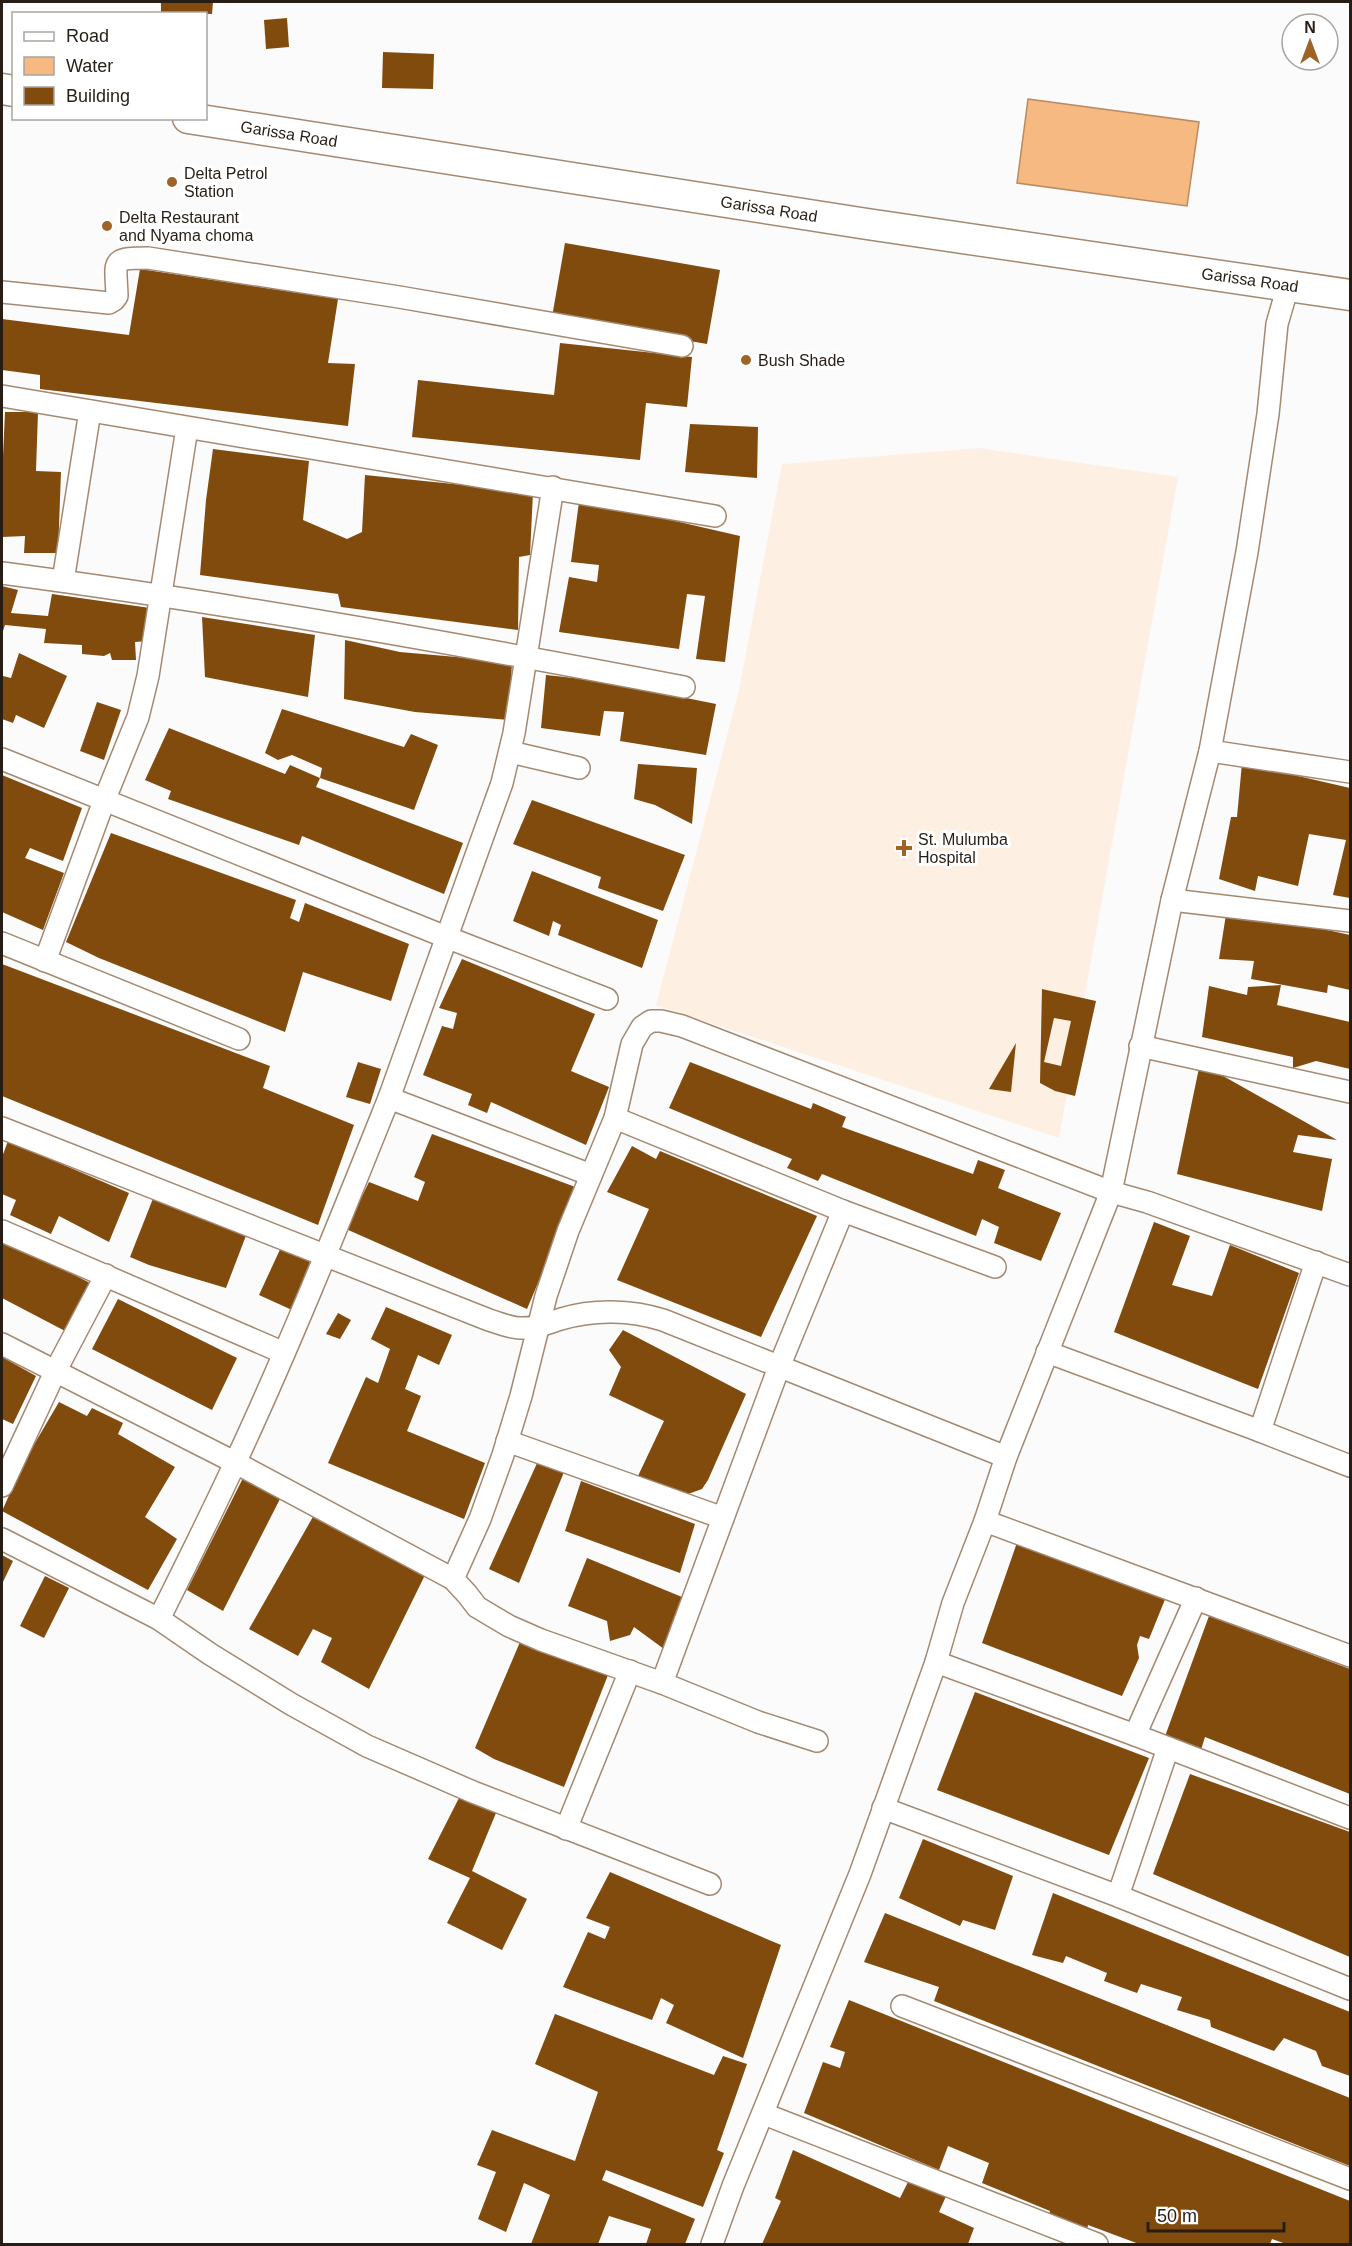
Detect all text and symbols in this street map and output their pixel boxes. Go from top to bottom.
legend [12,12,207,120]
north arrow [1280,12,1340,72]
text: N [1304,19,1316,36]
text: Road [66,26,109,46]
text: Water [66,56,113,76]
text: Building [66,86,130,106]
street label: Garissa Road [239,118,339,150]
place label: Delta Petrol Station [184,165,268,200]
marker: Delta Petrol Station [165,175,179,189]
street label: Garissa Road [719,193,819,225]
place label: Delta Restaurant and Nyama choma [119,209,253,244]
marker: Delta Restaurant and Nyama choma [100,219,114,233]
street label: Garissa Road [1200,265,1300,295]
place label: Bush Shade [758,352,845,369]
marker: Bush Shade [739,353,753,367]
place label: St. Mulumba Hospital [918,831,1008,866]
marker: St. Mulumba Hospital [895,839,913,857]
scale bar [1148,2195,1284,2233]
text: 50 m [1157,2206,1197,2226]

